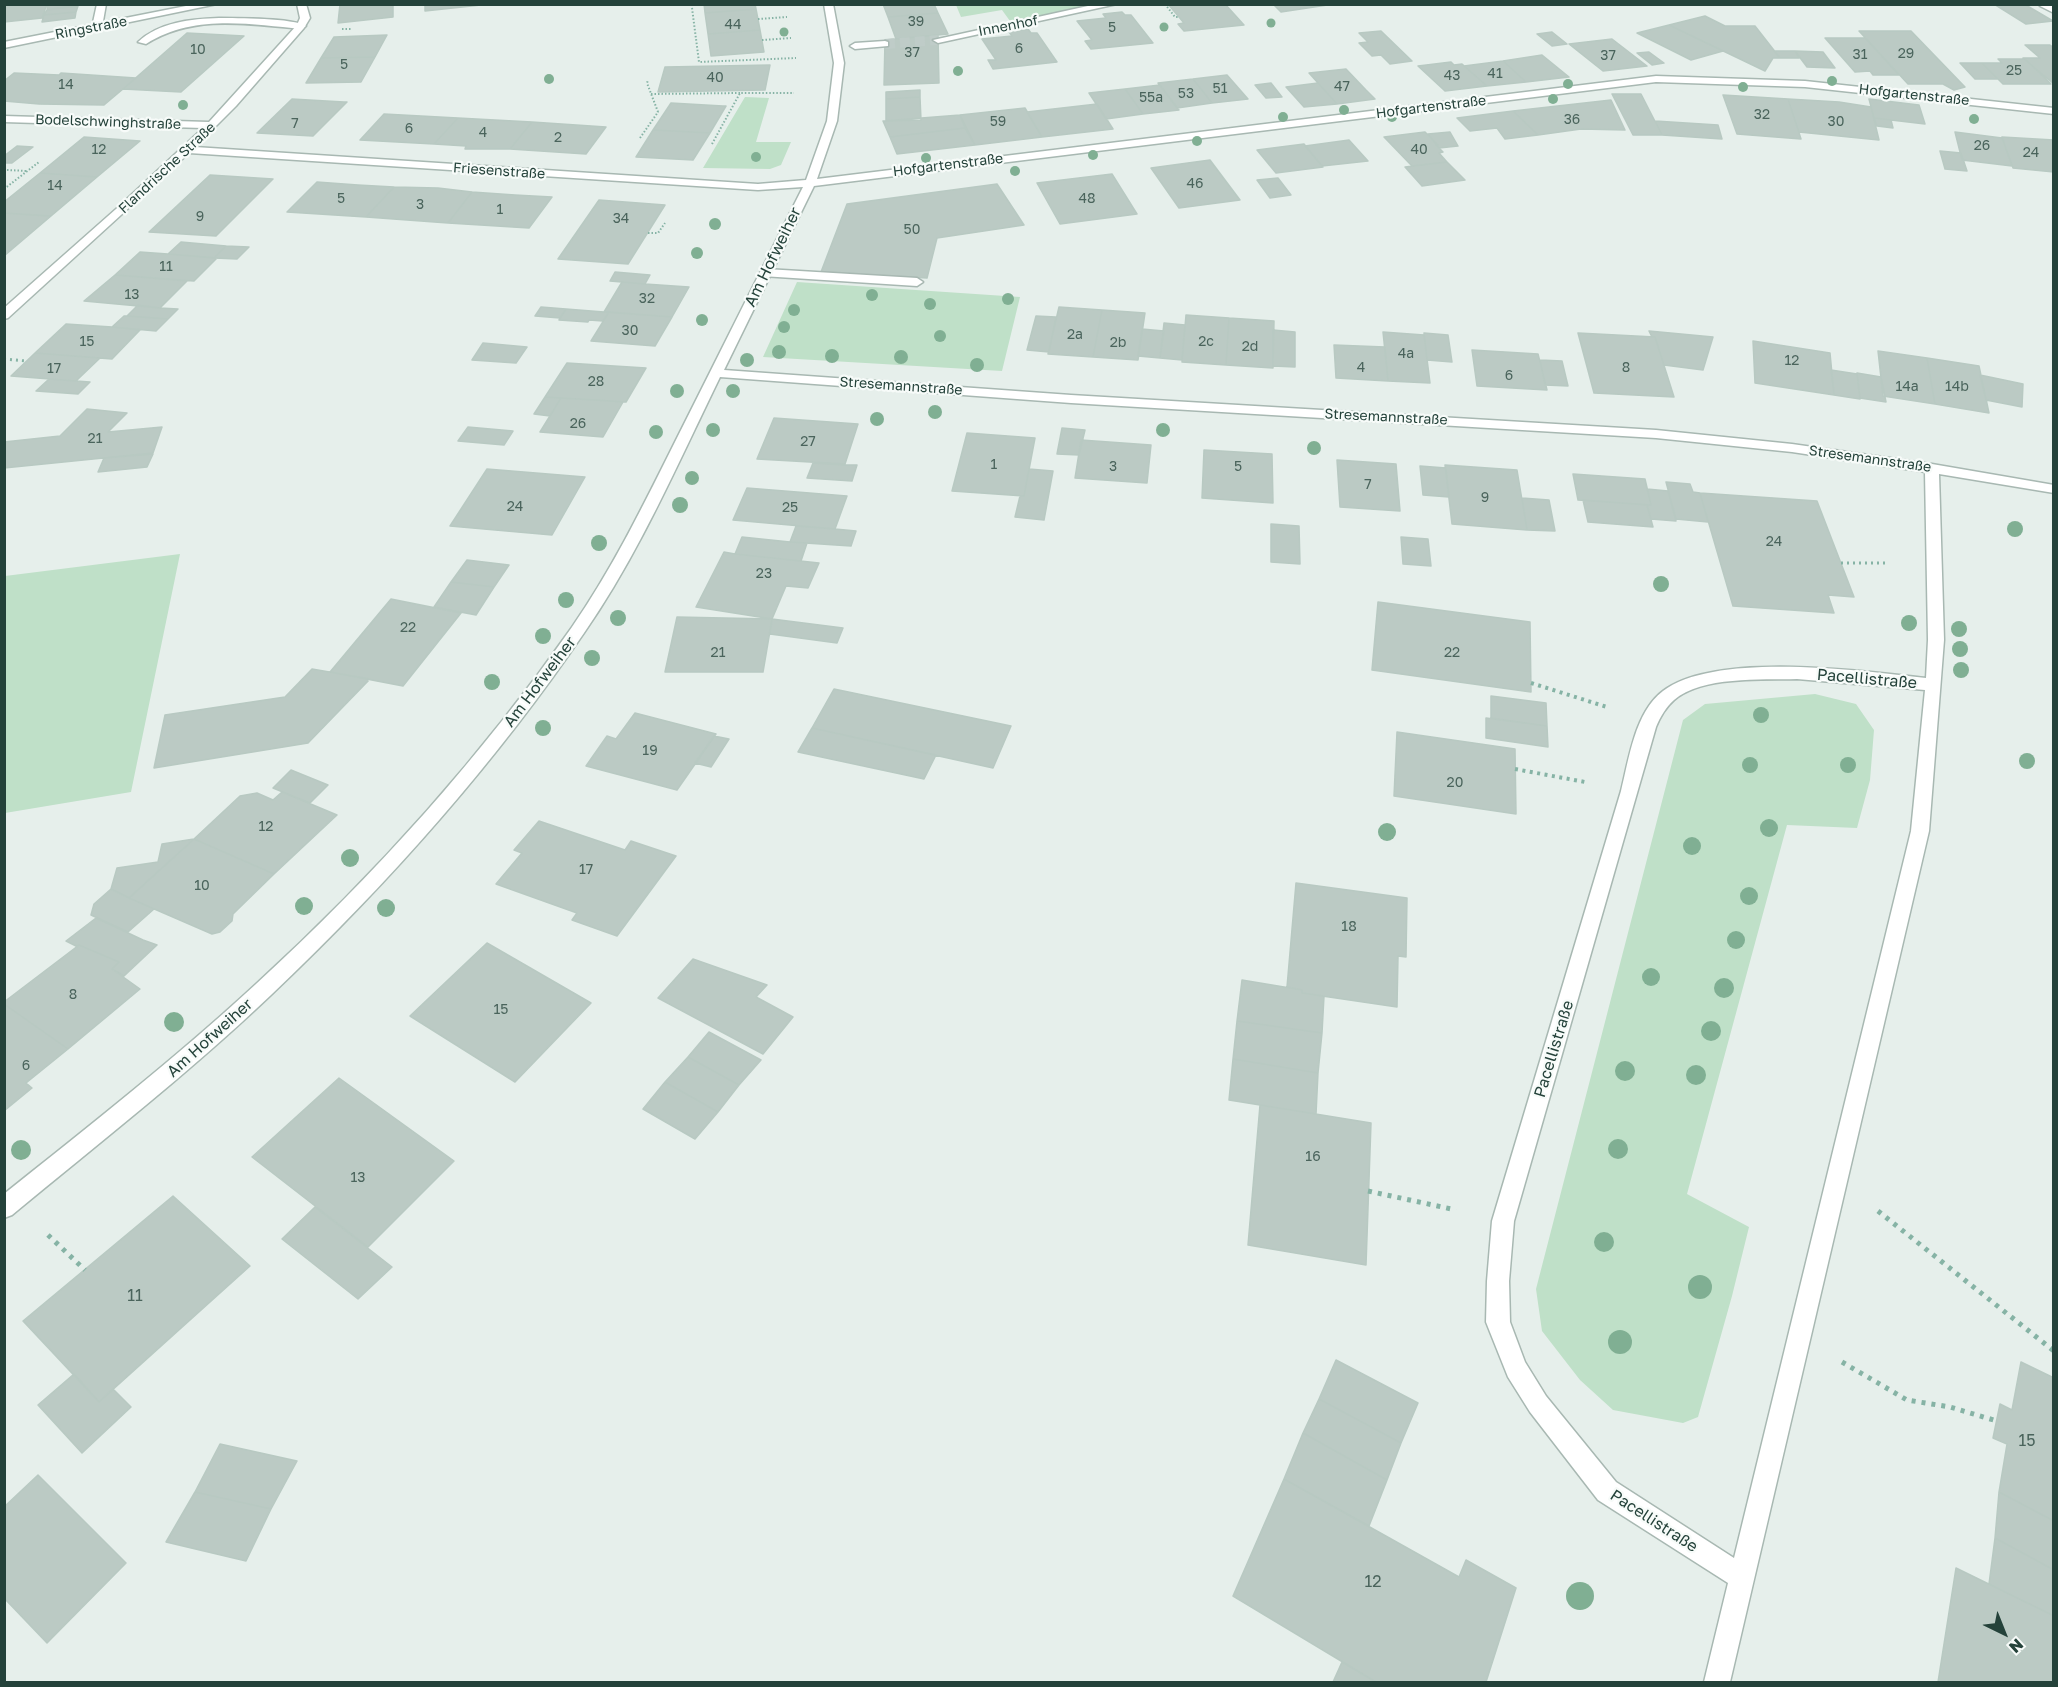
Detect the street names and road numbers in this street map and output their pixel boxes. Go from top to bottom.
street label: Innenhof [977,12,1039,40]
street label: Ringstraße [54,13,128,43]
street label: Hofgartenstraße [1858,81,1970,109]
street label: Hofgartenstraße [1375,92,1487,122]
street label: Bodelschwinghstraße [35,111,181,133]
street label: Flandrische Straße [115,119,219,217]
street label: Hofgartenstraße [892,150,1004,180]
street label: Friesenstraße [452,159,546,183]
street label: Am Hofweiher [741,204,805,310]
street label: Stresemannstraße [839,373,963,399]
street label: Stresemannstraße [1324,405,1448,429]
street label: Stresemannstraße [1808,442,1932,476]
street label: Am Hofweiher [500,633,580,731]
street label: Pacellistraße [1816,665,1918,693]
street label: Am Hofweiher [163,995,257,1081]
street label: Pacellistraße [1530,998,1578,1100]
street label: Pacellistraße [1607,1486,1701,1556]

